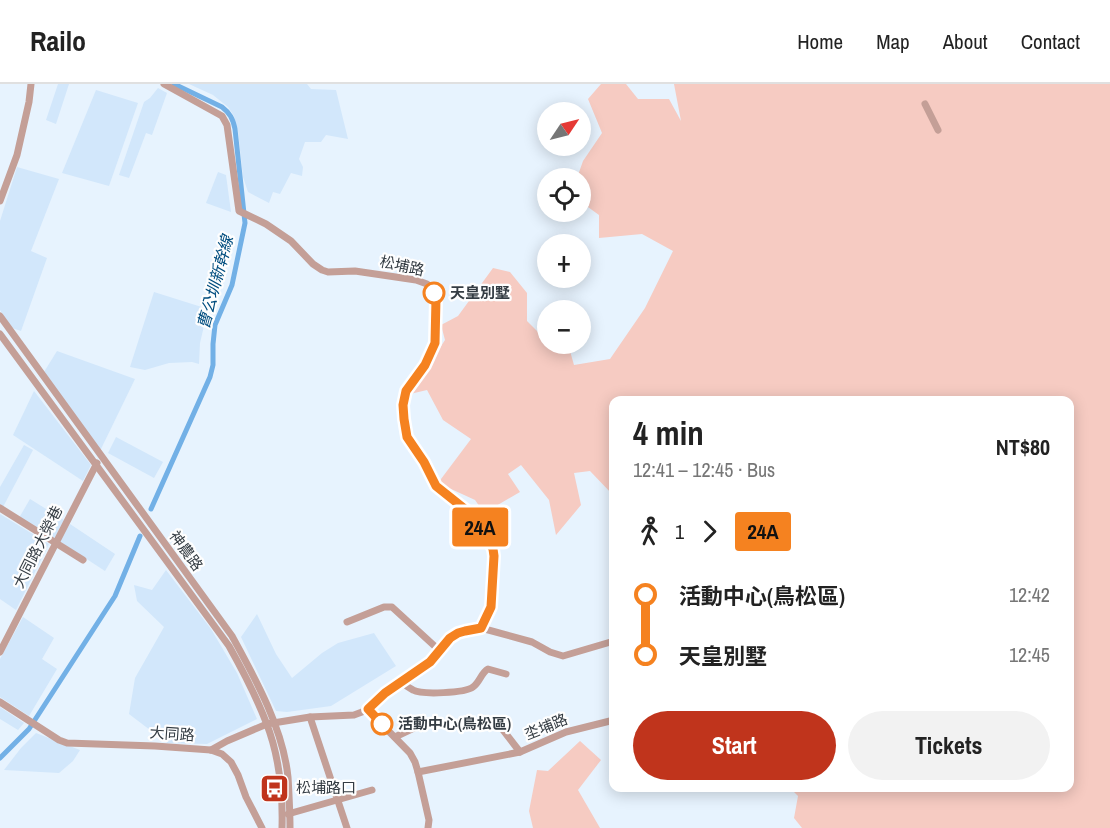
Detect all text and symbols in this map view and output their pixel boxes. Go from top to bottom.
text: Railo [30,22,86,60]
text: Home [797,27,843,56]
text: Map [876,27,910,56]
text: About [943,27,988,56]
text: Contact [1021,27,1080,56]
north arrow [537,102,591,156]
map controls [537,102,591,354]
button: locate [537,168,591,222]
water label: 曹公圳新幹線 [192,231,239,331]
button: + [537,234,591,288]
street label: 松埔路 [378,251,426,280]
marker: 天皇別墅 [423,282,445,304]
place label: 天皇別墅 [450,282,510,303]
button: − [537,300,591,354]
text: 4 min [633,411,704,455]
text: NT$80 [996,432,1050,462]
text: 12:41 – 12:45 · Bus [633,456,775,483]
street label: 大同路大榮巷 [8,502,67,592]
line badge: 24A [446,508,514,546]
text: 24A [464,513,496,542]
icon: walk [633,515,666,548]
icon: forward [693,515,726,548]
text: 24A [747,517,779,546]
text: 1 [675,518,684,545]
street label: 神農路 [165,526,208,575]
text: 活動中心(鳥松區) [679,581,845,611]
text: 12:42 [1009,581,1050,608]
text: 天皇別墅 [679,641,767,671]
text: 12:45 [1009,641,1050,668]
street label: 坔埔路 [521,708,571,745]
button: Start [633,711,836,780]
button: Tickets [848,711,1050,780]
marker: 活動中心(鳥松區) [371,713,393,735]
place label: 活動中心(鳥松區) [398,713,511,734]
street label: 大同路 [149,721,195,746]
bus stop icon: 松埔路口 [259,772,291,804]
place label: 松埔路口 [296,777,356,798]

